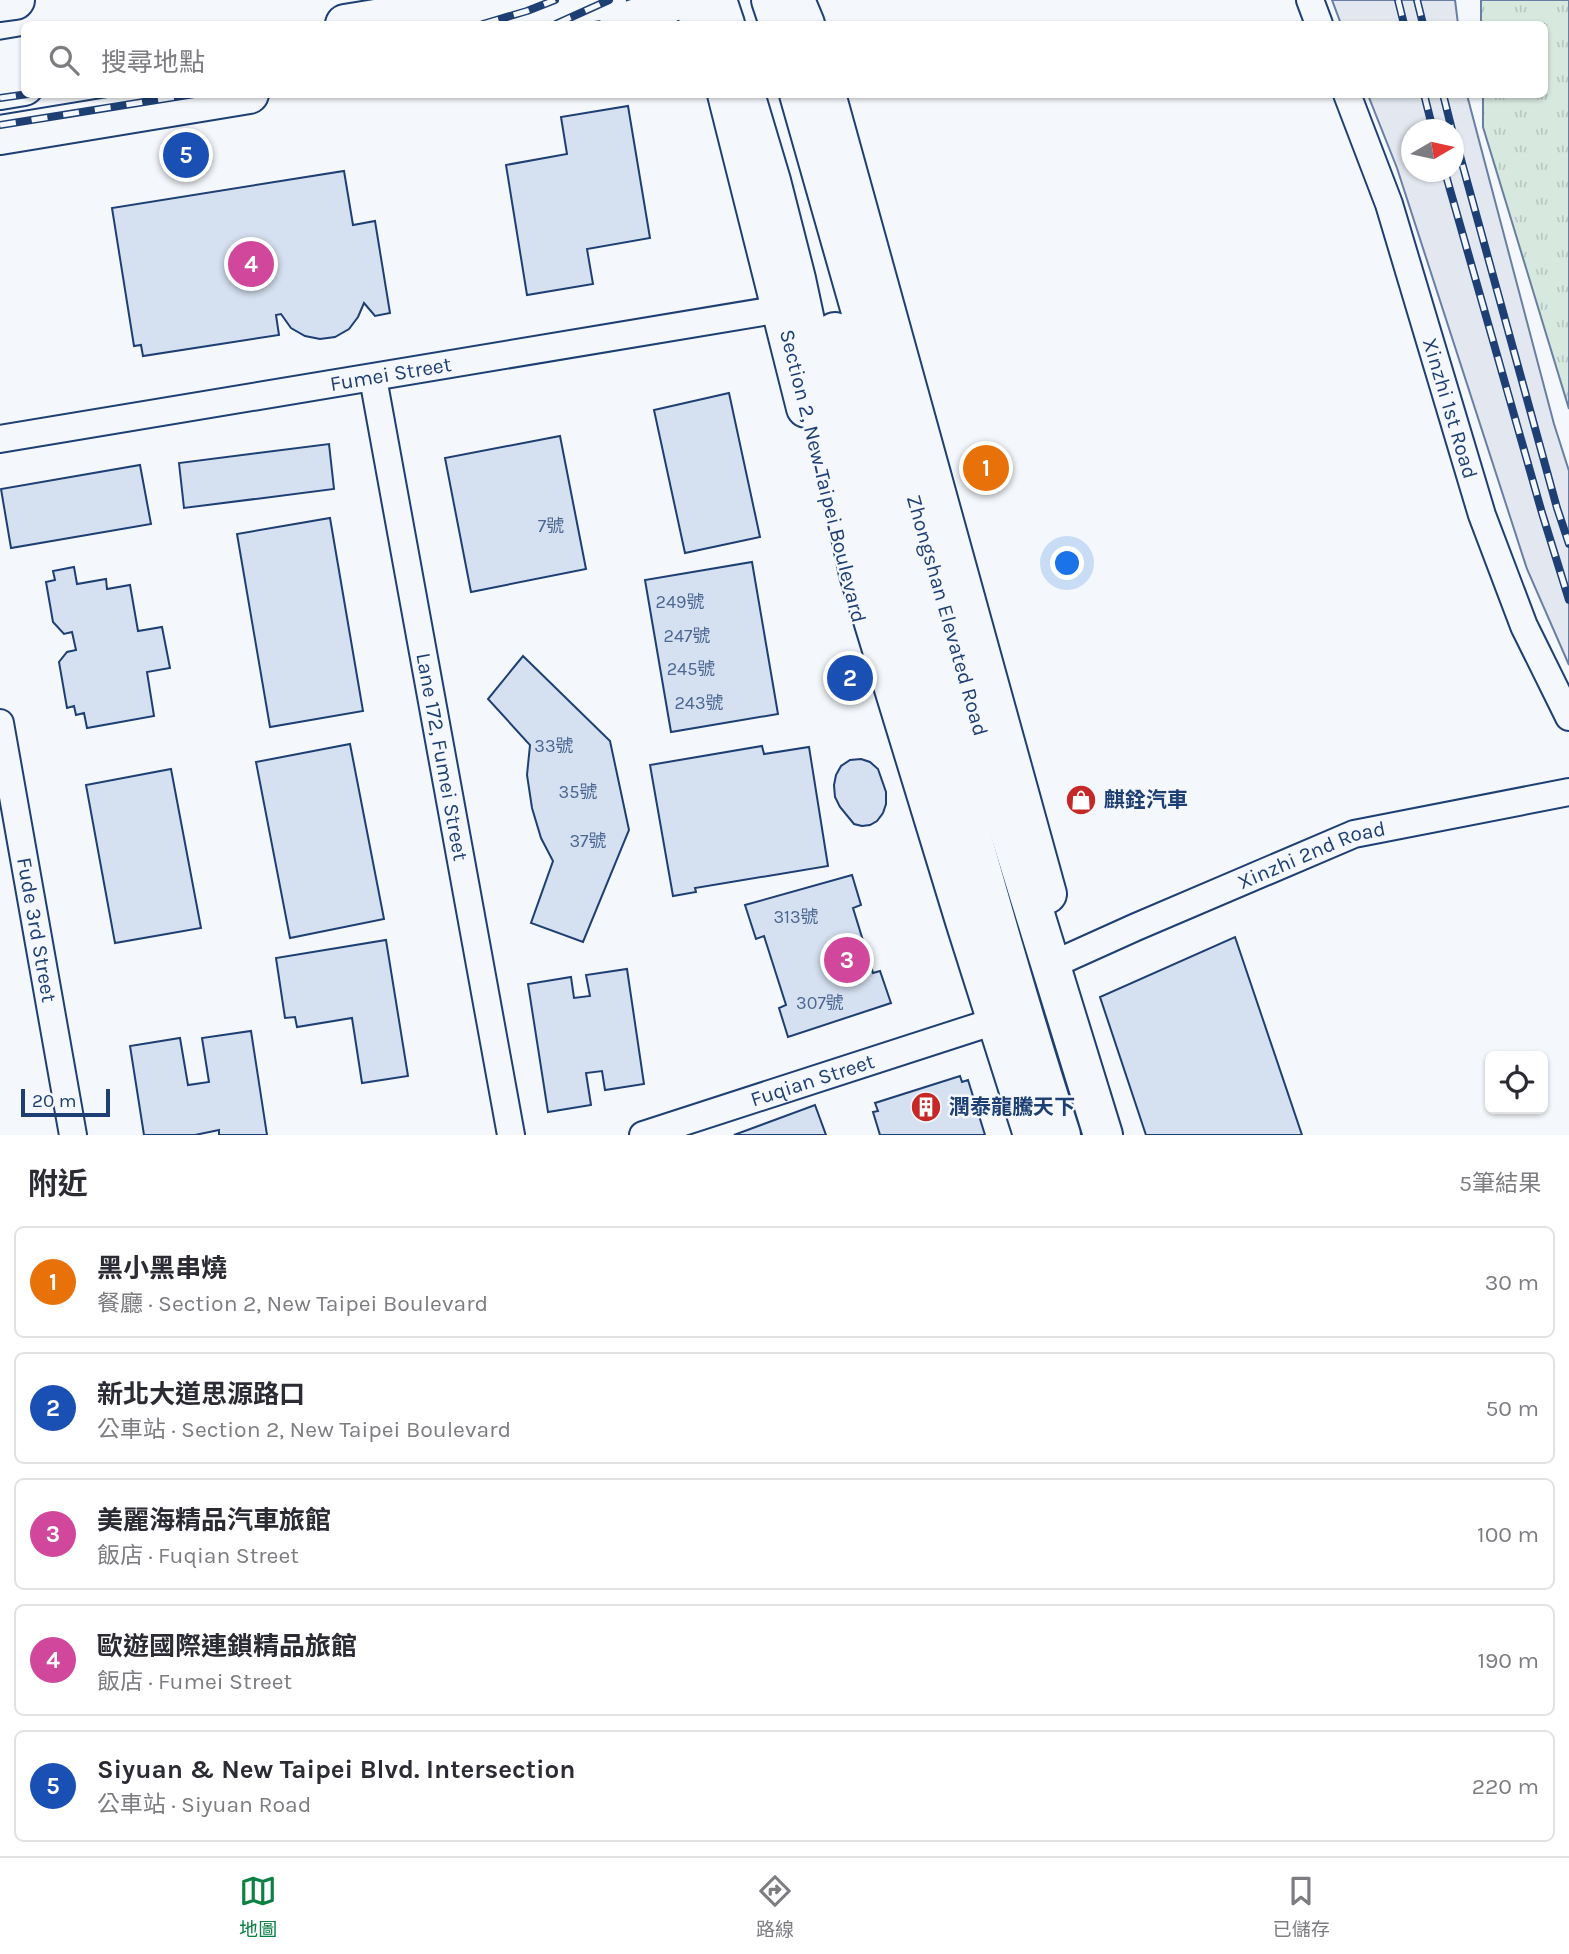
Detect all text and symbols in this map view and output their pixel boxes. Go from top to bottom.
search box [21,21,1548,98]
icon: search [45,41,83,79]
text: 搜尋地點 [101,47,205,78]
north arrow [1401,119,1464,182]
pin: 5 [163,129,209,181]
pin: 4 [228,238,274,290]
street label: Section 2, New Taipei Boulevard [775,327,871,625]
street label: Xinzhi 1st Road [1418,335,1482,482]
street label: Fumei Street [328,352,453,396]
pin: 1 [963,442,1009,494]
street label: Zhongshan Elevated Road [902,492,993,738]
house number: 7號 [538,515,564,537]
your location [1050,546,1084,580]
house number: 249號 [656,591,704,613]
house number: 247號 [664,625,710,647]
street label: Lane 172, Fumei Street [411,651,473,863]
pin: 2 [827,652,873,704]
house number: 245號 [667,658,715,680]
house number: 243號 [674,692,724,714]
house number: 33號 [534,735,574,757]
house number: 35號 [559,781,597,803]
shop icon: 麒銓汽車 [1064,783,1098,817]
place label: 麒銓汽車 [1104,788,1188,812]
street label: Xinzhi 2nd Road [1234,816,1387,894]
house number: 37號 [569,830,607,852]
street label: Fude 3rd Street [12,855,61,1004]
house number: 313號 [773,906,819,928]
pin: 3 [824,934,870,986]
house number: 307號 [796,992,844,1014]
street label: Fuqian Street [747,1049,877,1111]
map controls [1485,1051,1548,1114]
button: locate [1485,1051,1548,1114]
scale bar [21,1086,110,1118]
text: 20 m [32,1090,77,1112]
building icon: 潤泰龍騰天下 [909,1090,943,1124]
place label: 潤泰龍騰天下 [949,1095,1075,1119]
text: 附近 [28,1166,88,1202]
text: 5筆結果 [1459,1170,1541,1197]
text: 黑小黑串燒 [97,1253,227,1284]
text: 1 [49,1269,57,1296]
text: 30 m [1485,1269,1539,1296]
text: 餐廳 · Section 2, New Taipei Boulevard [97,1290,488,1317]
text: 新北大道思源路口 [97,1379,305,1410]
text: 2 [46,1395,60,1422]
text: 50 m [1485,1395,1539,1422]
text: 公車站 · Section 2, New Taipei Boulevard [97,1416,511,1443]
text: 美麗海精品汽車旅館 [97,1505,331,1536]
text: 3 [46,1521,60,1548]
text: 100 m [1477,1521,1539,1548]
text: 飯店 · Fuqian Street [97,1542,299,1569]
text: 歐遊國際連鎖精品旅館 [97,1631,357,1662]
text: 4 [46,1647,60,1674]
text: 190 m [1477,1647,1539,1674]
text: 飯店 · Fumei Street [97,1668,292,1695]
text: Siyuan & New Taipei Blvd. Intersection [97,1754,575,1785]
text: 5 [46,1773,60,1800]
text: 220 m [1472,1773,1539,1800]
text: 公車站 · Siyuan Road [97,1791,311,1818]
tab: 地圖 [239,1872,277,1941]
tab: 路線 [756,1872,794,1941]
tab: 已儲存 [1273,1872,1330,1941]

